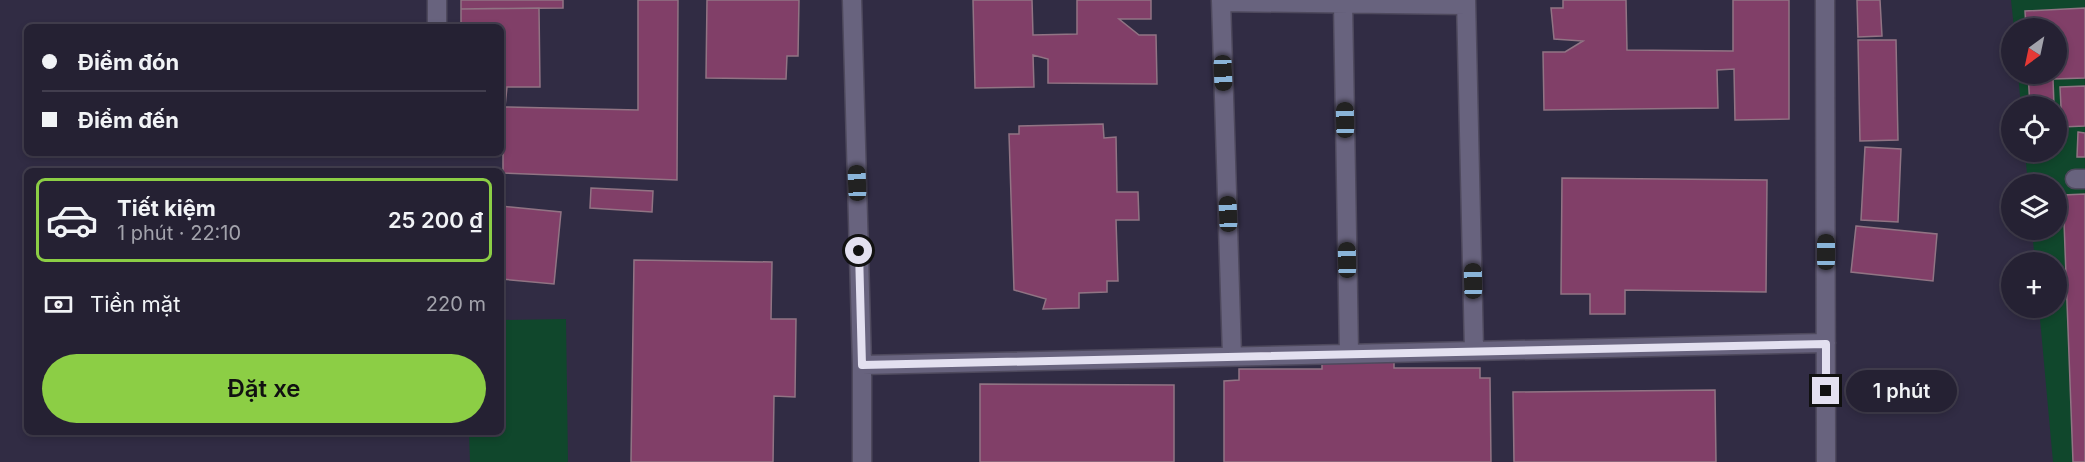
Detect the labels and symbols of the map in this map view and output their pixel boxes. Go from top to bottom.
north arrow [2001,18,2067,84]
car [1213,55,1233,91]
car [1336,102,1354,138]
car [847,165,867,201]
car [1218,196,1238,232]
car [1817,234,1835,270]
route start [845,237,872,264]
car [1338,242,1356,278]
car [1464,263,1482,299]
callout: 1 phút [1847,370,1958,412]
route end [1812,377,1839,404]

